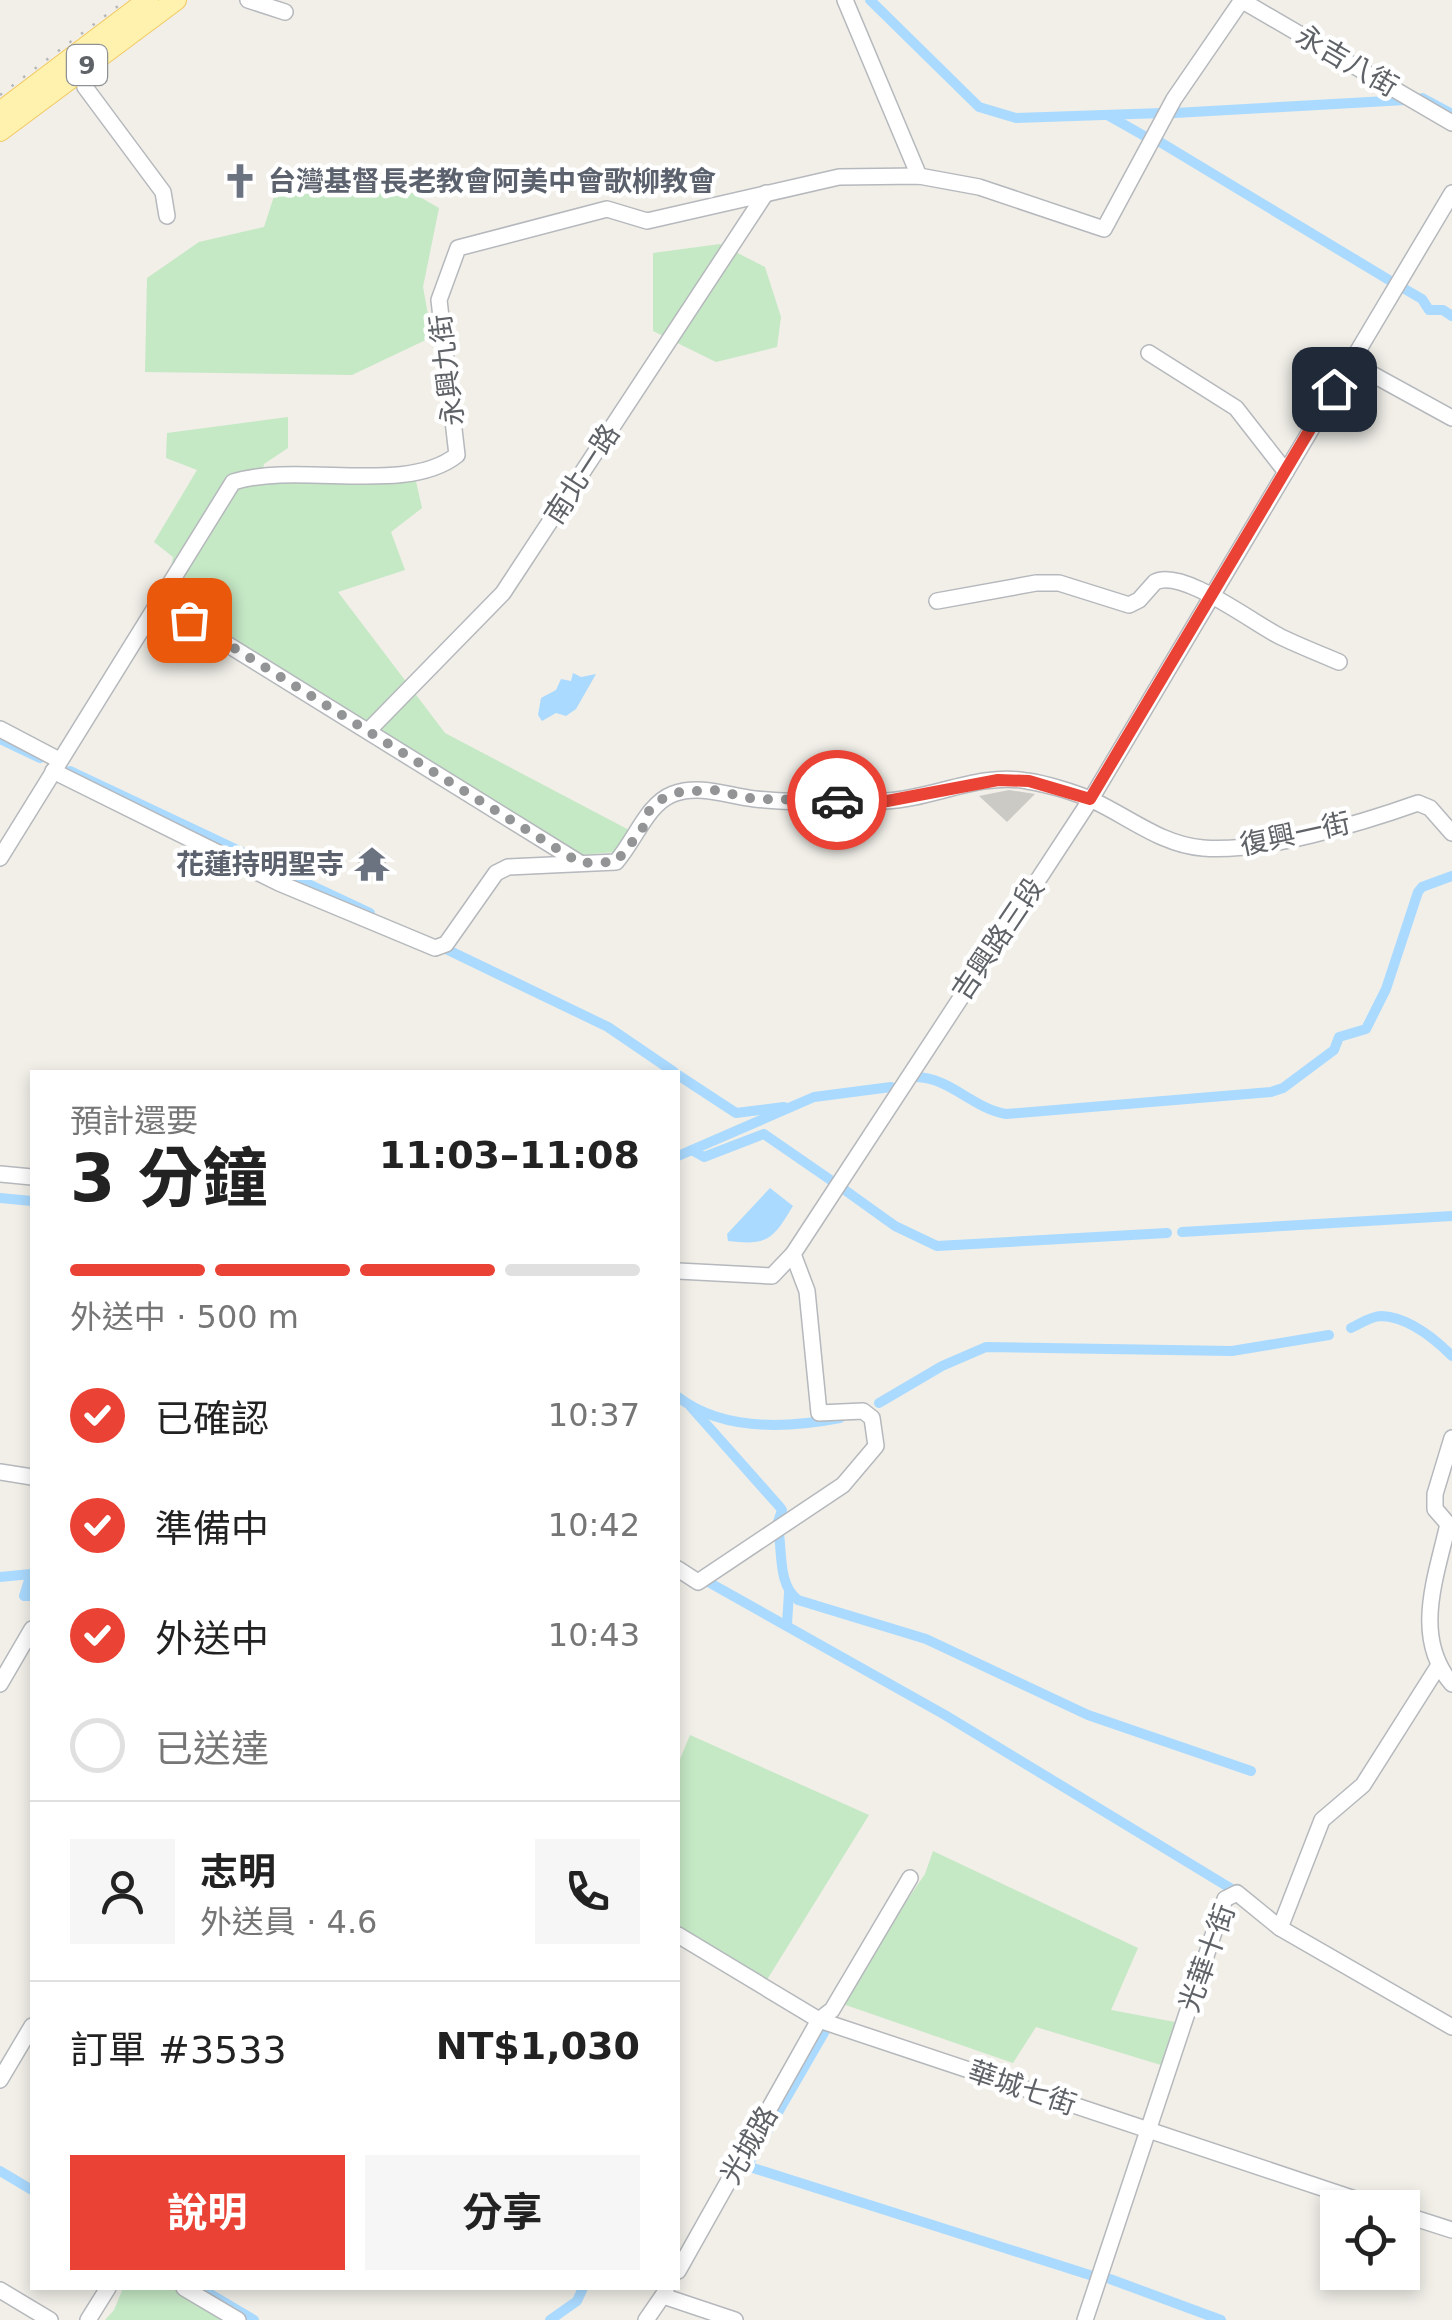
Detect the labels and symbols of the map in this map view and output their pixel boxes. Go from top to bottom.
street label: 永吉八街 [1290,19,1404,103]
road number: 9 [67,45,107,85]
church icon: 台灣基督長老教會阿美中會歌柳教會 [221,162,259,200]
place label: 台灣基督長老教會阿美中會歌柳教會 [268,165,716,198]
street label: 永興九街 [424,312,470,428]
pin [1292,347,1377,432]
street label: 南北一路 [538,418,626,530]
pin [147,578,232,663]
courier [787,750,887,850]
street label: 復興一街 [1237,806,1353,862]
temple icon: 花蓮持明聖寺 [353,845,391,883]
place label: 花蓮持明聖寺 [176,848,344,881]
street label: 吉興路三段 [945,872,1051,1006]
street label: 光華十街 [1172,1900,1242,2016]
street label: 華城七街 [964,2054,1080,2122]
street label: 光城路 [714,2100,784,2190]

